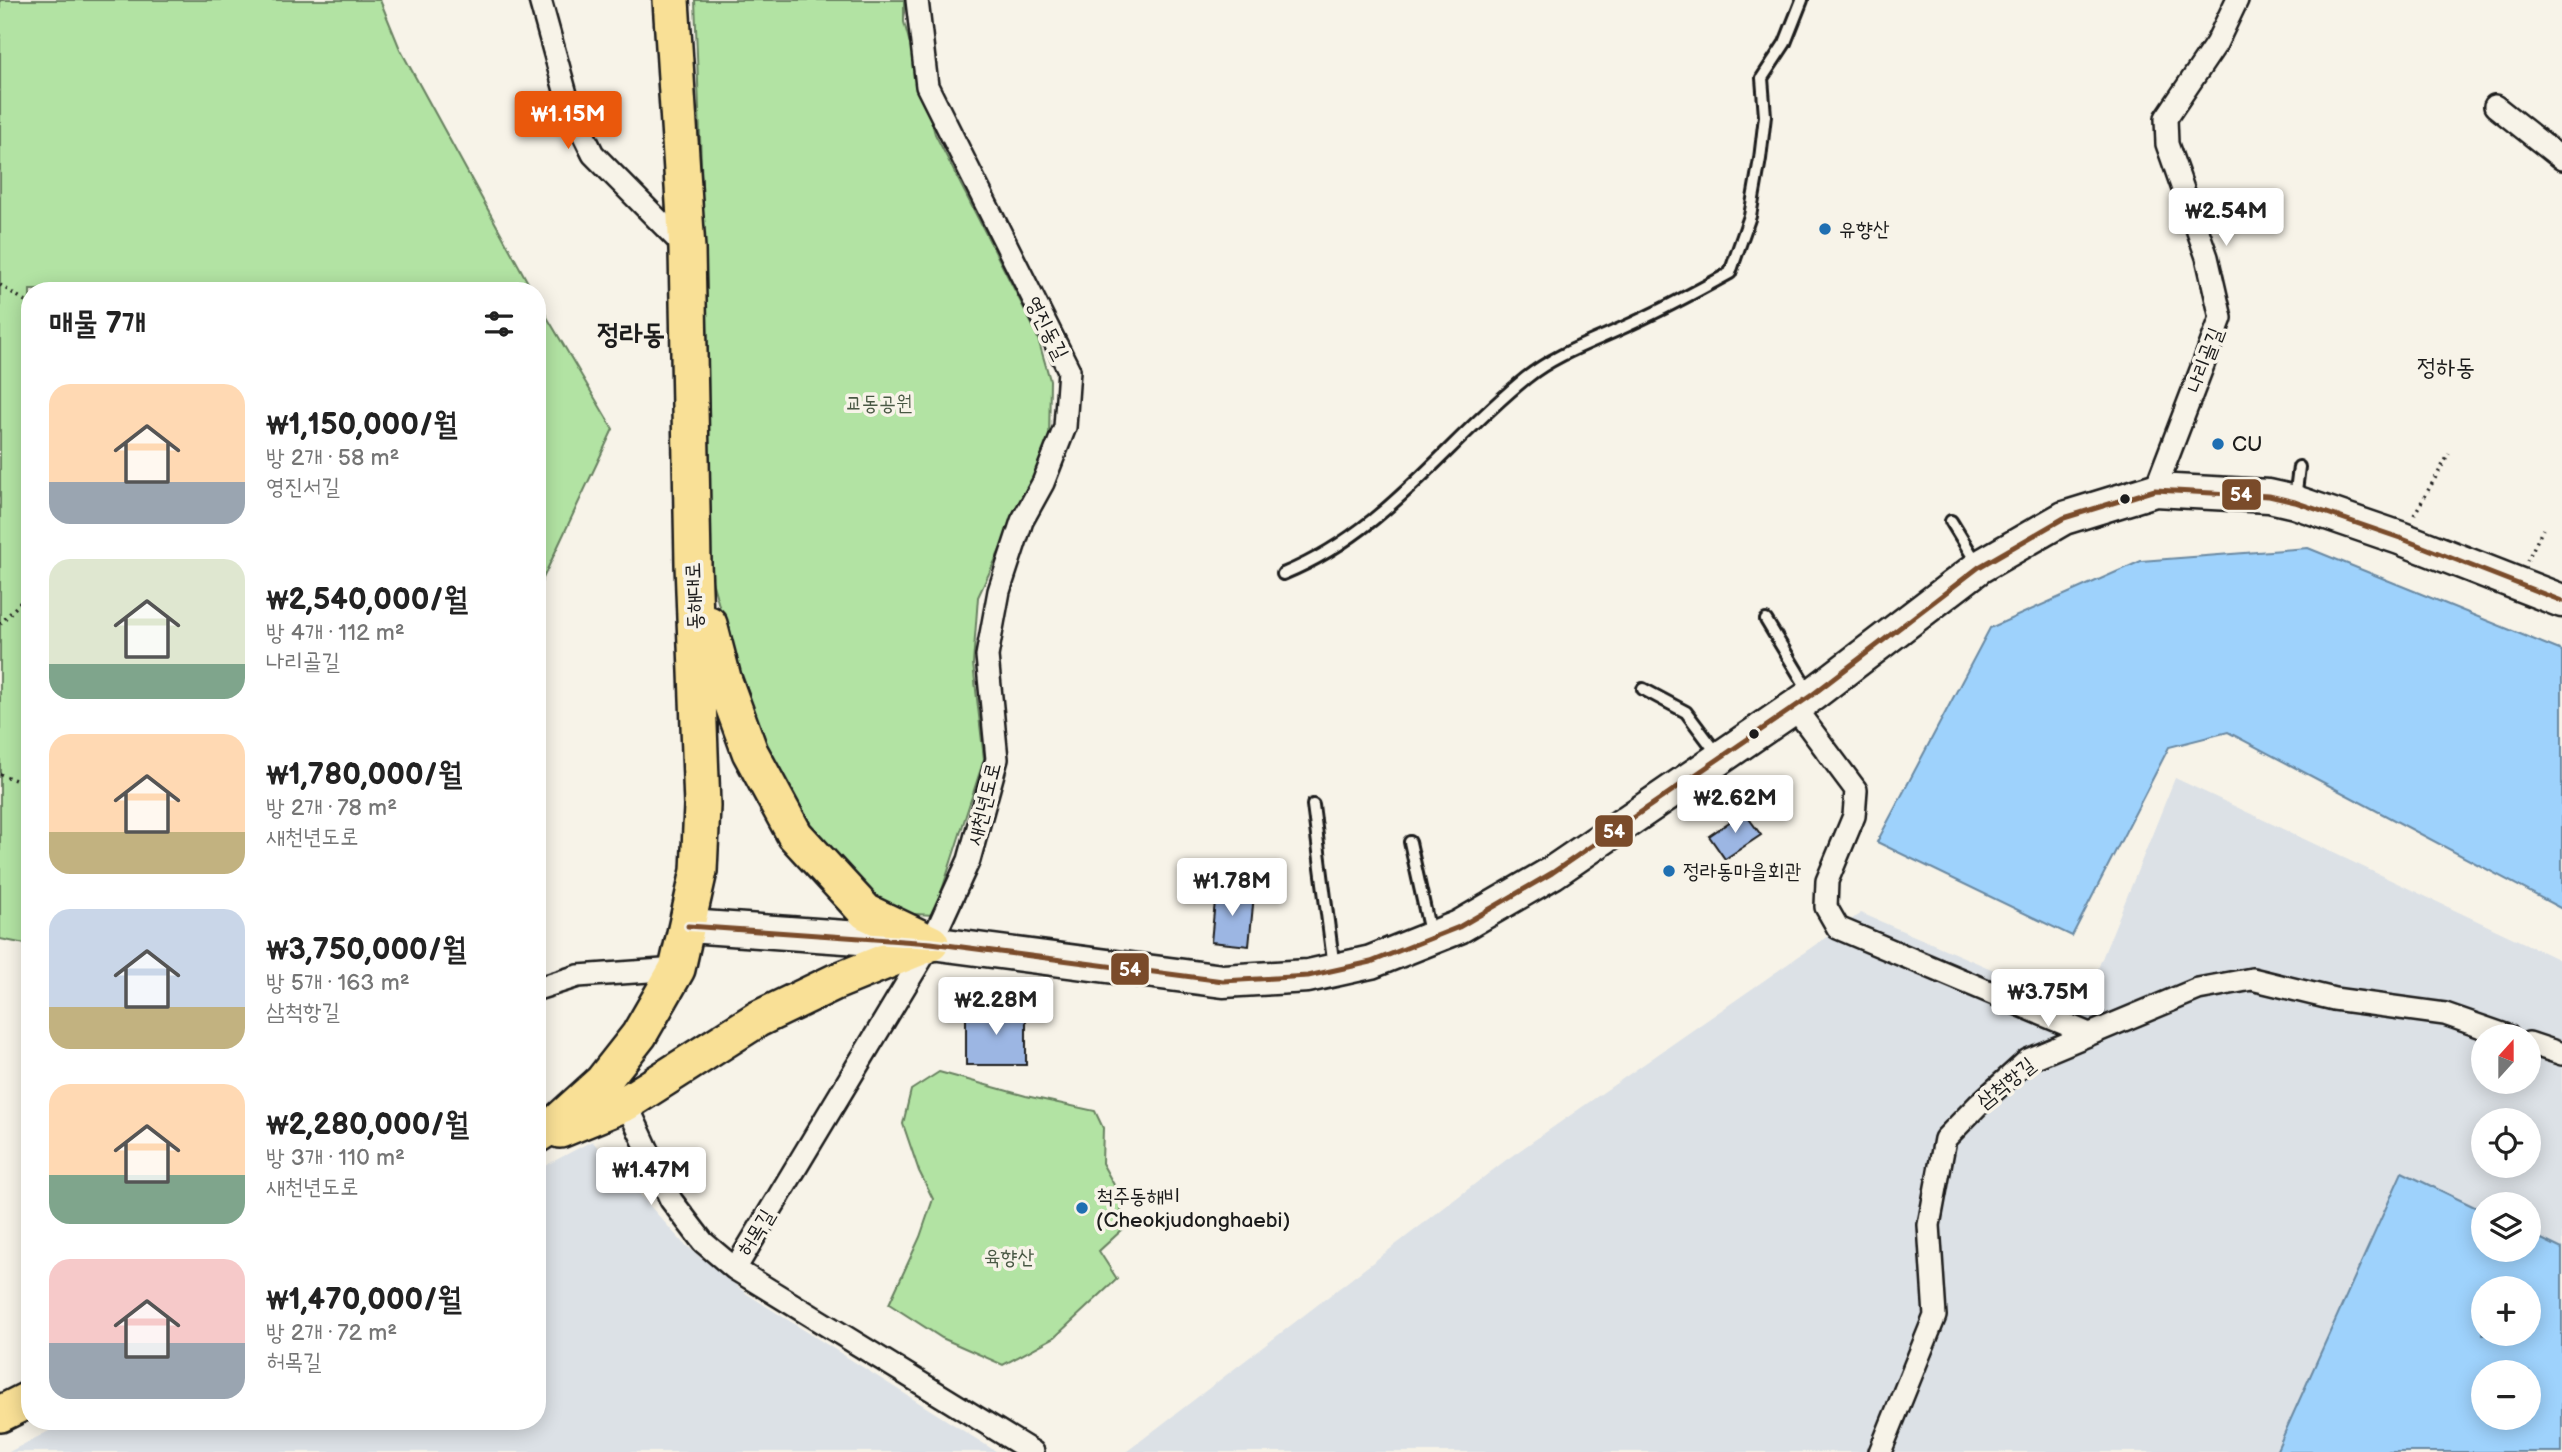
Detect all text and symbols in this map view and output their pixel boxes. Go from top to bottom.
pin: ₩1.15M [511,92,625,151]
text: ₩1.15M [531,100,605,128]
pin: ₩2.54M [2169,188,2283,248]
text: ₩2.54M [2185,197,2267,225]
place label: 유향산 [1839,217,1890,242]
marker: 유향산 [1817,221,1833,237]
street label: 영진동길 [1021,292,1074,364]
icon: filters [480,305,518,343]
text: 매물 7개 [49,306,146,342]
district label: 정라동 [597,318,665,351]
street label: 나리골길 [2181,324,2229,396]
district label: 정하동 [2417,353,2475,382]
park label: 교동공원 [845,391,913,416]
text: ₩1,150,000/월 [266,407,457,443]
icon: home [105,412,189,496]
place label: CU [2232,432,2262,457]
marker: CU [2210,436,2226,452]
text: 방 2개 · 58 m² [266,444,400,472]
text: 영진서길 [266,473,340,501]
line badge: 54 [2221,478,2262,511]
text: 54 [2230,484,2252,507]
unlabelled marker [2118,492,2132,506]
street label: 동해대로 [680,562,708,630]
text: ₩2,540,000/월 [266,582,468,618]
icon: home [105,587,189,671]
text: 방 4개 · 112 m² [266,619,405,647]
text: 나리골길 [266,648,340,676]
unlabelled marker [1747,727,1761,741]
text: ₩1,780,000/월 [266,757,462,793]
street label: 새천년도로 [962,760,1006,848]
icon: home [105,762,189,846]
pin: ₩2.62M [1678,776,1792,835]
text: ₩2.62M [1693,784,1777,812]
text: 방 2개 · 78 m² [266,794,397,822]
line badge: 54 [1594,814,1634,848]
text: 54 [1603,821,1625,844]
text: 새천년도로 [266,823,359,851]
pin: ₩1.78M [1175,858,1289,918]
place label: 정라동마을회관 [1683,859,1801,884]
marker: 정라동마을회관 [1661,863,1677,879]
text: ₩1.78M [1193,867,1271,895]
text: ₩3,750,000/월 [266,932,466,968]
icon: home [105,937,189,1021]
line badge: 54 [1110,952,1150,986]
text: 54 [1119,959,1141,982]
text: 방 5개 · 163 m² [266,969,410,997]
pin: ₩3.75M [1991,970,2105,1029]
pin: ₩2.28M [939,978,1053,1037]
text: ₩3.75M [2007,978,2089,1006]
text: ₩2.28M [954,986,1038,1014]
text: 삼척항길 [266,998,340,1026]
north arrow [2471,1024,2541,1094]
map controls [2471,1024,2541,1430]
street label: 삼척항길 [1972,1052,2040,1114]
text: ₩2,280,000/월 [266,1107,469,1143]
button: locate [2471,1108,2541,1178]
icon: home [105,1112,189,1196]
text: 방 3개 · 110 m² [266,1144,405,1172]
pin: ₩1.47M [594,1148,708,1207]
text: ₩1.47M [612,1156,690,1184]
text: 새천년도로 [266,1173,359,1201]
place label: 척주동해비 (Cheokjudonghaebi) [1096,1184,1290,1233]
button: layers [2471,1192,2541,1262]
marker: 척주동해비 (Cheokjudonghaebi) [1074,1200,1090,1216]
street label: 허목길 [732,1205,780,1261]
park label: 육향산 [984,1245,1034,1270]
button: + [2471,1276,2541,1346]
text: ₩1,470,000/월 [266,1282,462,1318]
icon: home [105,1287,189,1371]
text: 방 2개 · 72 m² [266,1319,397,1347]
text: 허목길 [266,1348,322,1376]
button: − [2471,1360,2541,1430]

